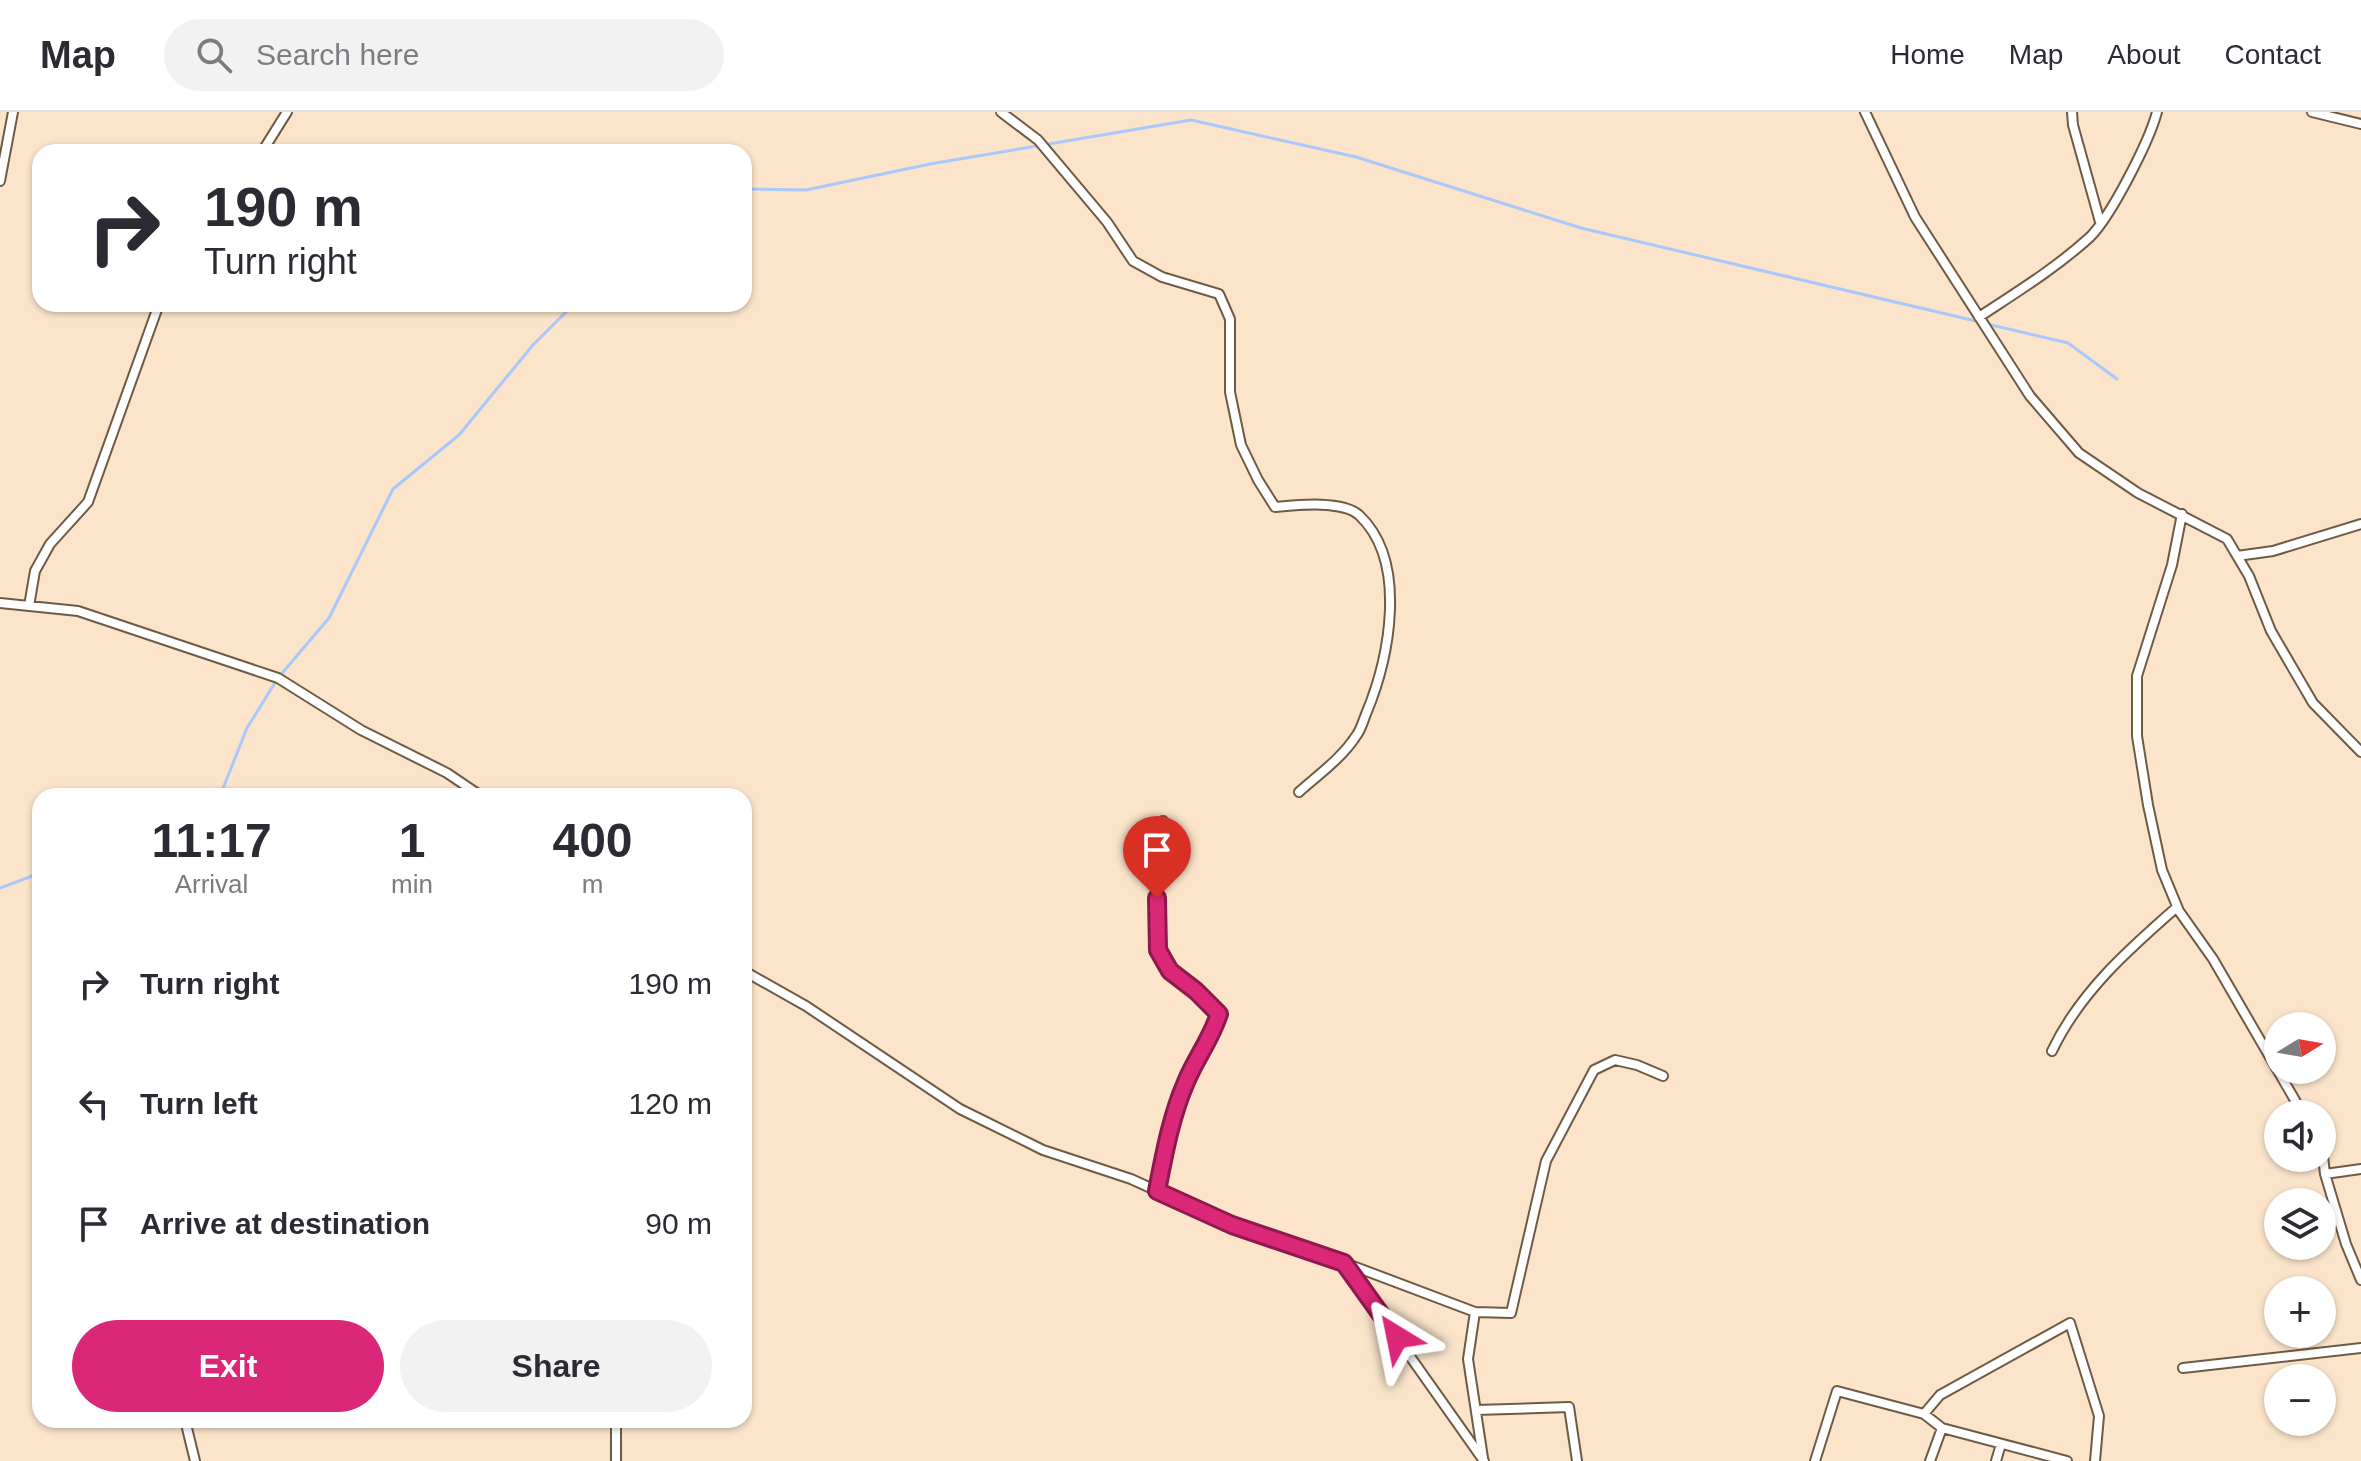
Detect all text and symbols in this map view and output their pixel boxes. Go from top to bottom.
search box [164,19,724,91]
icon: search [192,33,236,77]
text: Map [40,34,116,76]
text: Search here [256,38,419,71]
text: Home [1890,39,1965,70]
text: Map [2009,39,2063,70]
text: About [2107,39,2181,70]
text: Contact [2225,39,2321,70]
text: 190 m [204,175,363,238]
icon: right [72,176,176,280]
text: Turn right [204,241,357,282]
text: 11:17 [151,814,272,867]
text: 1 [399,814,425,867]
text: 400 [552,814,633,867]
pin [1123,816,1191,898]
icon: arrive [1135,828,1179,872]
text: Arrival [175,869,248,899]
text: min [391,869,433,899]
text: m [582,869,603,899]
icon: right [72,962,116,1006]
text: Turn right [140,967,279,1000]
text: 190 m [629,967,712,1000]
north arrow [2264,1012,2336,1084]
map controls [2264,1012,2336,1436]
icon: left [72,1082,116,1126]
text: Turn left [140,1087,258,1120]
text: 120 m [629,1087,712,1120]
button: sound [2264,1100,2336,1172]
button: layers [2264,1188,2336,1260]
icon: arrive [72,1202,116,1246]
text: Arrive at destination [140,1207,430,1240]
text: 90 m [645,1207,712,1240]
button: + [2264,1276,2336,1348]
position arrow [1355,1295,1439,1379]
button: Exit [72,1320,384,1412]
button: Share [400,1320,712,1412]
button: − [2264,1364,2336,1436]

